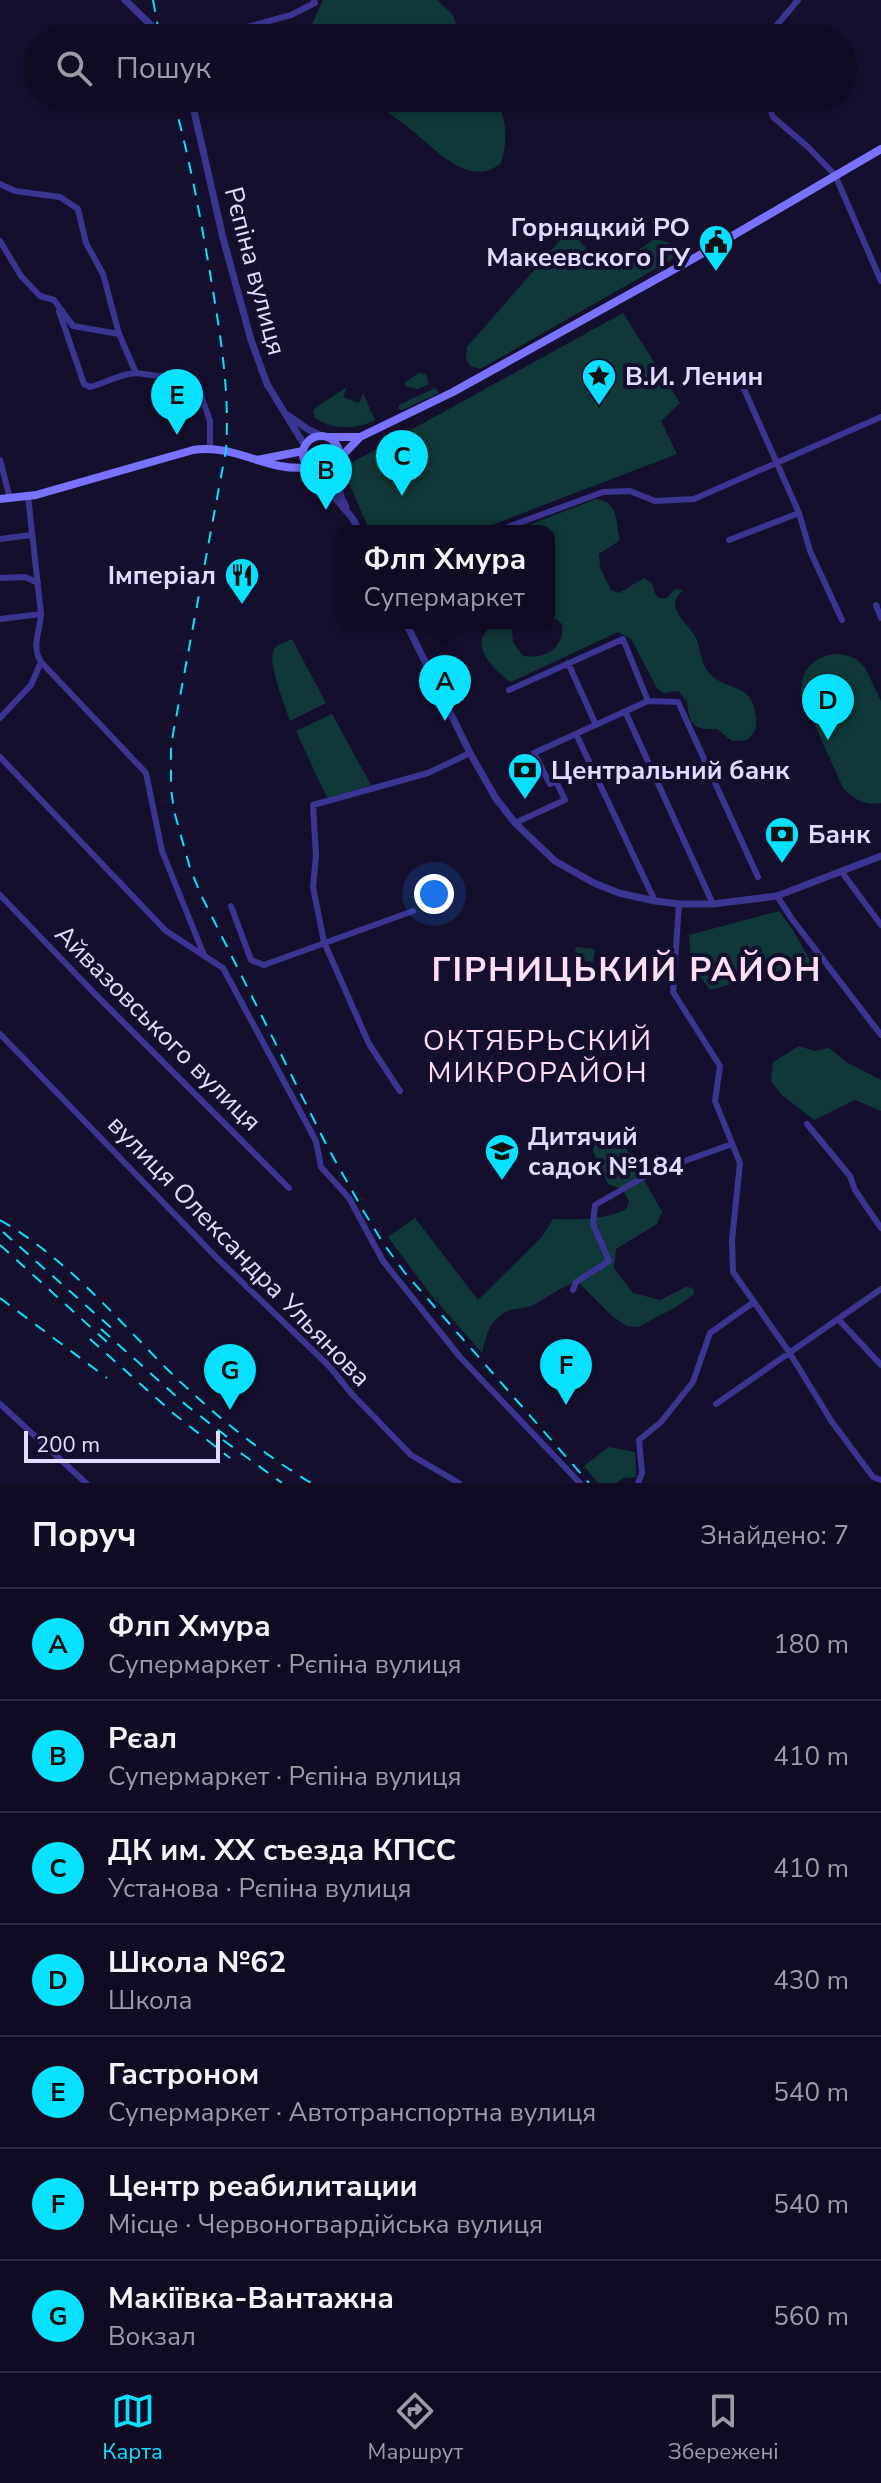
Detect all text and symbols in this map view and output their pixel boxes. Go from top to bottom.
search box [24,24,857,112]
icon: search [52,46,96,90]
text: Пошук [116,48,211,89]
street label: Рєпіна вулиця [216,183,294,359]
place label: Горняцкий РО Макеевского ГУ [486,210,691,275]
public building icon: Горняцкий РО Макеевского ГУ [697,223,735,273]
place icon: В.И. Ленин [580,357,618,407]
place label: В.И. Ленин [625,359,763,394]
pin: E [151,369,203,435]
pin: C [376,430,428,496]
pin: B [300,444,352,510]
popup [335,525,555,629]
text: Флп Хмура [364,539,526,580]
restaurant icon: Імперіал [223,556,261,606]
place label: Імперіал [108,558,216,593]
text: Супермаркет [364,580,525,615]
pin: A [419,655,471,721]
pin: D [802,674,854,740]
bank icon: Центральний банк [506,751,544,801]
place label: Центральний банк [551,753,790,788]
bank icon: Банк [763,815,801,865]
place label: Банк [808,817,871,852]
your location [414,874,454,914]
street label: Айвазовського вулиця [47,917,269,1139]
district label: ГІРНИЦЬКИЙ РАЙОН [431,947,823,993]
district label: ОКТЯБРЬСКИЙ МИКРОРАЙОН [423,1022,653,1092]
street label: вулиця Олександра Ульянова [100,1108,378,1394]
place label: Дитячий садок №184 [528,1119,684,1184]
school or university icon: Дитячий садок №184 [483,1132,521,1182]
pin: F [540,1339,592,1405]
pin: G [204,1344,256,1410]
scale bar [24,1427,220,1463]
text: 200 m [36,1430,100,1460]
text: Поруч [32,1512,137,1558]
text: Знайдено: 7 [700,1518,849,1553]
text: Флп Хмура [108,1606,271,1647]
text: A [48,1627,68,1662]
text: 180 m [773,1627,849,1662]
text: Супермаркет · Рєпіна вулиця [108,1647,462,1682]
text: Рєал [108,1718,177,1759]
text: B [49,1739,67,1774]
text: 410 m [773,1739,849,1774]
text: Супермаркет · Рєпіна вулиця [108,1759,462,1794]
text: ДК им. XX съезда КПСС [108,1830,456,1871]
text: C [49,1851,67,1886]
text: 410 m [773,1851,849,1886]
text: Установа · Рєпіна вулиця [108,1871,411,1906]
text: Школа №62 [108,1942,286,1983]
text: D [48,1963,68,1998]
text: 430 m [773,1963,849,1998]
text: Школа [108,1983,192,2018]
text: Гастроном [108,2054,259,2095]
text: E [50,2075,66,2110]
text: 540 m [773,2075,849,2110]
text: Супермаркет · Автотранспортна вулиця [108,2095,596,2130]
text: Центр реабилитации [108,2166,418,2207]
text: F [51,2187,65,2222]
text: 540 m [773,2187,849,2222]
text: Місце · Червоногвардійська вулиця [108,2207,543,2242]
text: Макіївка-Вантажна [108,2278,394,2319]
text: G [48,2299,68,2334]
text: 560 m [773,2299,849,2334]
text: Вокзал [108,2319,196,2354]
tab: Карта [102,2389,163,2467]
tab: Маршрут [368,2389,463,2467]
tab: Збережені [668,2389,779,2467]

